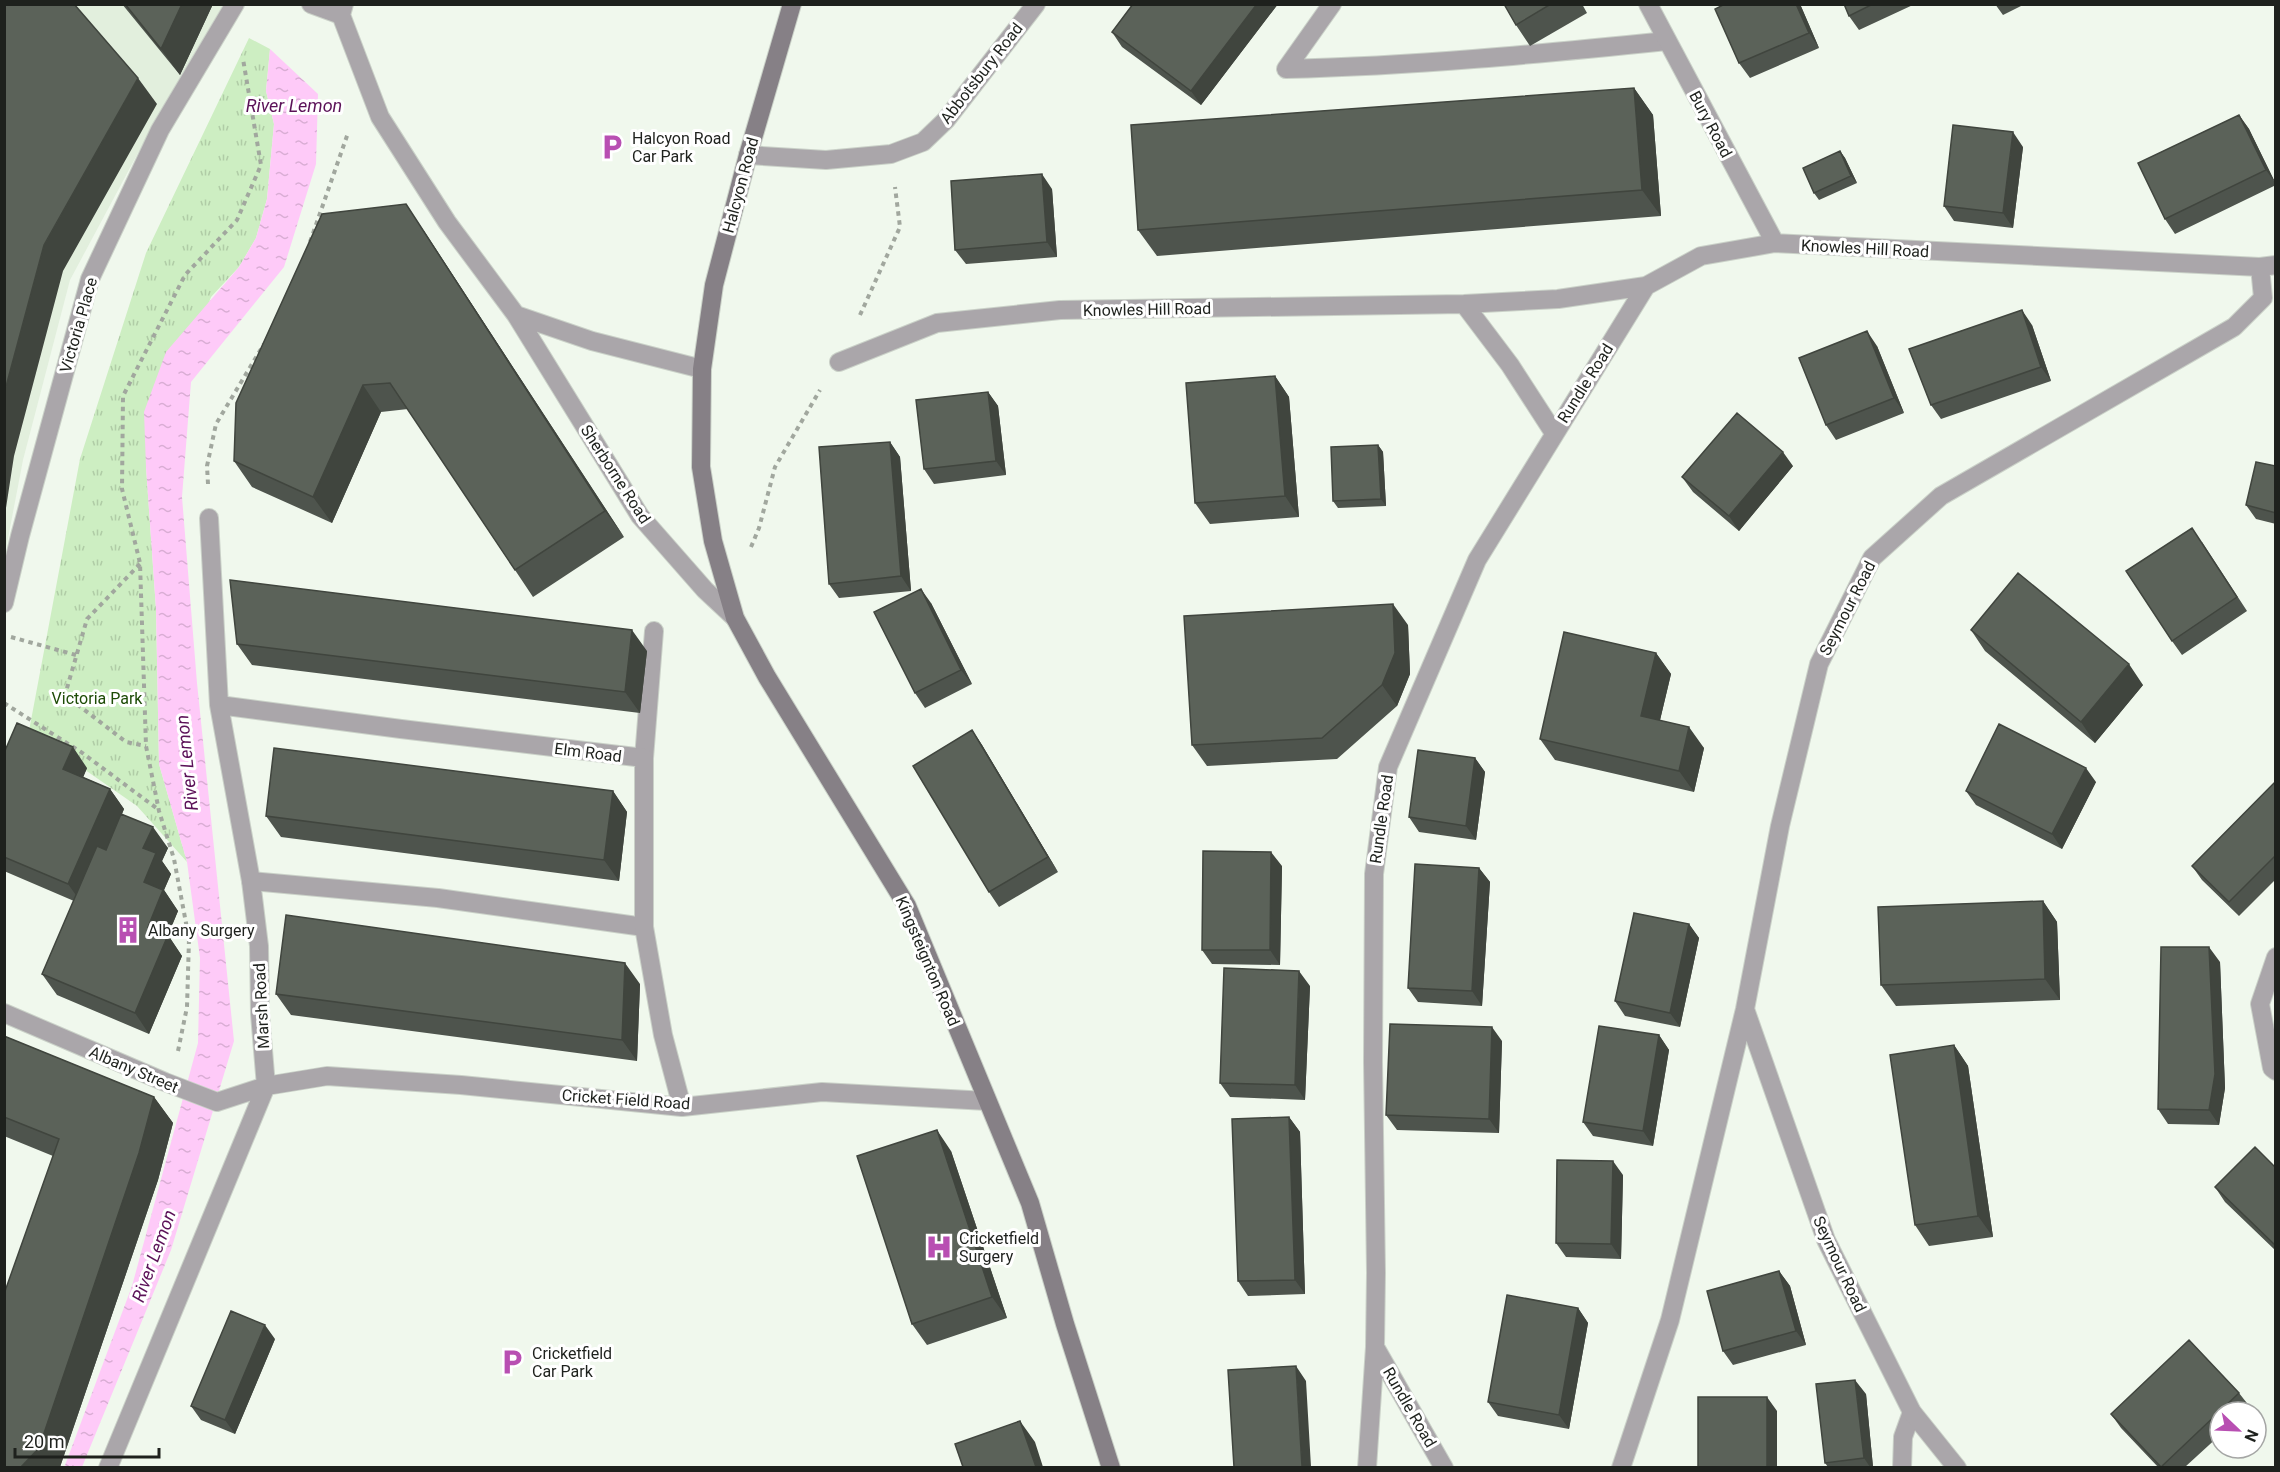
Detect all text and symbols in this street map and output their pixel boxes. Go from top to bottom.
street label: Abbotsbury Road [936,19,1027,127]
street label: Bury Road [1685,88,1736,161]
water label: River Lemon [246,95,342,116]
place label: Halcyon Road Car Park [632,129,730,166]
parking icon: Halcyon Road Car Park [597,132,627,162]
street label: Halcyon Road [719,135,762,235]
street label: Knowles Hill Road [1800,236,1929,261]
street label: Victoria Place [56,275,101,375]
street label: Knowles Hill Road [1083,299,1211,320]
street label: Rundle Road [1554,340,1617,426]
street label: Sherborne Road [577,421,655,527]
street label: Seymour Road [1815,558,1879,659]
park label: Victoria Park [52,689,143,708]
water label: River Lemon [171,714,202,812]
street label: Elm Road [553,739,623,766]
street label: Rundle Road [1366,773,1397,865]
street label: Kingsteignton Road [892,893,963,1029]
building icon: Albany Surgery [113,915,143,945]
place label: Albany Surgery [148,921,255,940]
street label: Marsh Road [250,963,273,1049]
street label: Albany Street [87,1042,181,1097]
street label: Cricket Field Road [561,1086,691,1113]
water label: River Lemon [127,1207,180,1305]
street label: Seymour Road [1809,1213,1870,1315]
place label: Cricketfield Surgery [959,1229,1039,1266]
hospital icon: Cricketfield Surgery [924,1232,954,1262]
place label: Cricketfield Car Park [532,1344,612,1381]
parking icon: Cricketfield Car Park [497,1347,527,1377]
street label: Rundle Road [1379,1364,1440,1451]
north arrow [2208,1400,2268,1460]
scale bar [15,1421,159,1459]
text: N [2240,1427,2262,1445]
text: 20 m [24,1431,64,1452]

